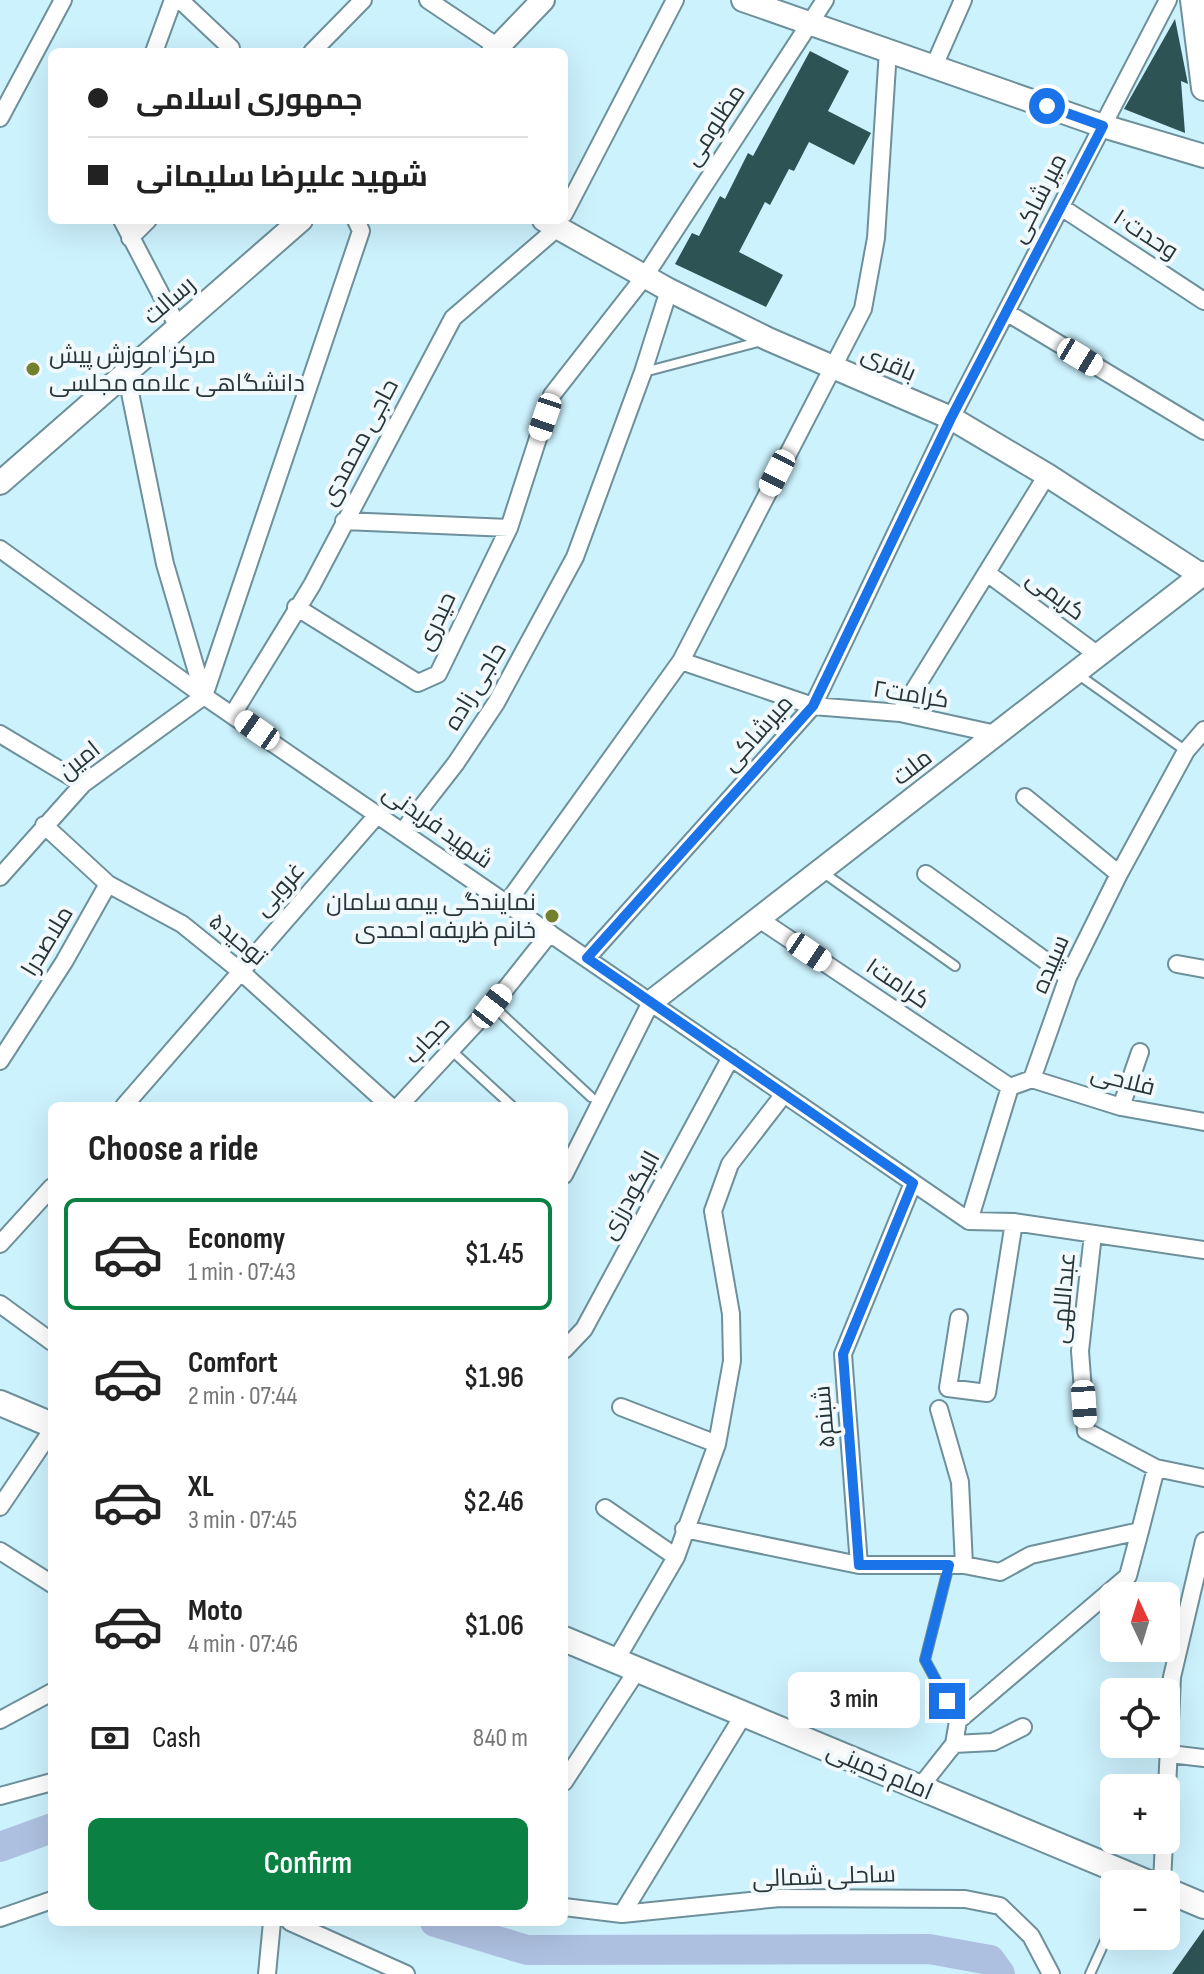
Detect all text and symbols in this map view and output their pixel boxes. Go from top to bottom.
street label: مظلومی [677,79,751,171]
text: جمهوری اسلامی [136,82,362,118]
route start [1029,88,1065,124]
street label: میر شاکی [1004,149,1073,248]
text: شهید علیرضا سلیمانی [136,159,428,195]
street label: وحدت۱۰ [1108,203,1184,266]
street label: رسالت [137,270,201,331]
car [1053,334,1107,380]
street label: باقری [857,339,921,388]
place label: مرکز اموزش پیش دانشگاهی علامه مجلسی [49,341,305,398]
marker: مرکز اموزش پیش دانشگاهی علامه مجلسی [24,360,42,378]
street label: حاجی محمدی [314,374,405,510]
car [526,390,564,444]
car [755,446,799,500]
street label: کریمی [1021,564,1091,627]
street label: حیدری [410,587,462,655]
street label: حاجی زاده [438,637,513,735]
street label: کرامت۲ [871,674,951,715]
street label: میرشاکی [716,689,799,778]
car [230,706,284,754]
street label: امین [52,735,106,786]
street label: ملت [887,743,938,792]
street label: شهید فریدنی [377,778,498,875]
street label: غروبی [248,857,311,922]
place label: نمایندگی بیمه سامان خانم ظریفه احمدی [326,888,536,946]
street label: ملاصدرا [15,901,80,982]
street label: توحید۵ [203,907,273,972]
marker: نمایندگی بیمه سامان خانم ظریفه احمدی [543,907,561,925]
car [782,929,836,975]
street label: سپیده [1025,931,1076,998]
street label: کرامت۱ [860,952,935,1015]
car [468,980,516,1032]
street label: حجاب [398,1011,456,1070]
street label: فلاحی [1088,1059,1158,1102]
text: Choose a ride [88,1128,259,1171]
street label: الیگودرزی [594,1146,667,1245]
icon: car [92,1218,164,1290]
text: Economy [188,1221,285,1257]
text: $1.45 [464,1236,524,1272]
street label: عبداللهی [1045,1251,1082,1345]
text: 1 min · 07:43 [188,1257,296,1288]
icon: car [92,1342,164,1414]
text: Comfort [188,1345,278,1381]
text: $1.96 [463,1360,524,1396]
car [1070,1379,1098,1429]
text: 2 min · 07:44 [188,1381,297,1412]
street label: شبنم۵ [807,1384,843,1450]
icon: car [92,1466,164,1538]
text: XL [188,1469,214,1505]
text: $2.46 [463,1484,524,1520]
text: 3 min · 07:45 [188,1505,297,1536]
north arrow [1100,1582,1180,1662]
map controls [1100,1582,1180,1950]
icon: car [92,1590,164,1662]
text: Moto [188,1593,243,1629]
text: $1.06 [464,1608,524,1644]
text: 4 min · 07:46 [188,1629,298,1660]
callout: 3 min [787,1673,919,1729]
button: locate [1100,1678,1180,1758]
route end [929,1683,965,1719]
text: 3 min [830,1684,878,1715]
icon: cash [88,1716,132,1760]
text: Cash [152,1720,201,1756]
text: 840 m [473,1723,528,1754]
street label: امام خمینی [822,1736,937,1808]
button: + [1100,1774,1180,1854]
button: Confirm [88,1818,528,1910]
street label: ساحلی شمالی [752,1860,896,1893]
button: − [1100,1870,1180,1950]

